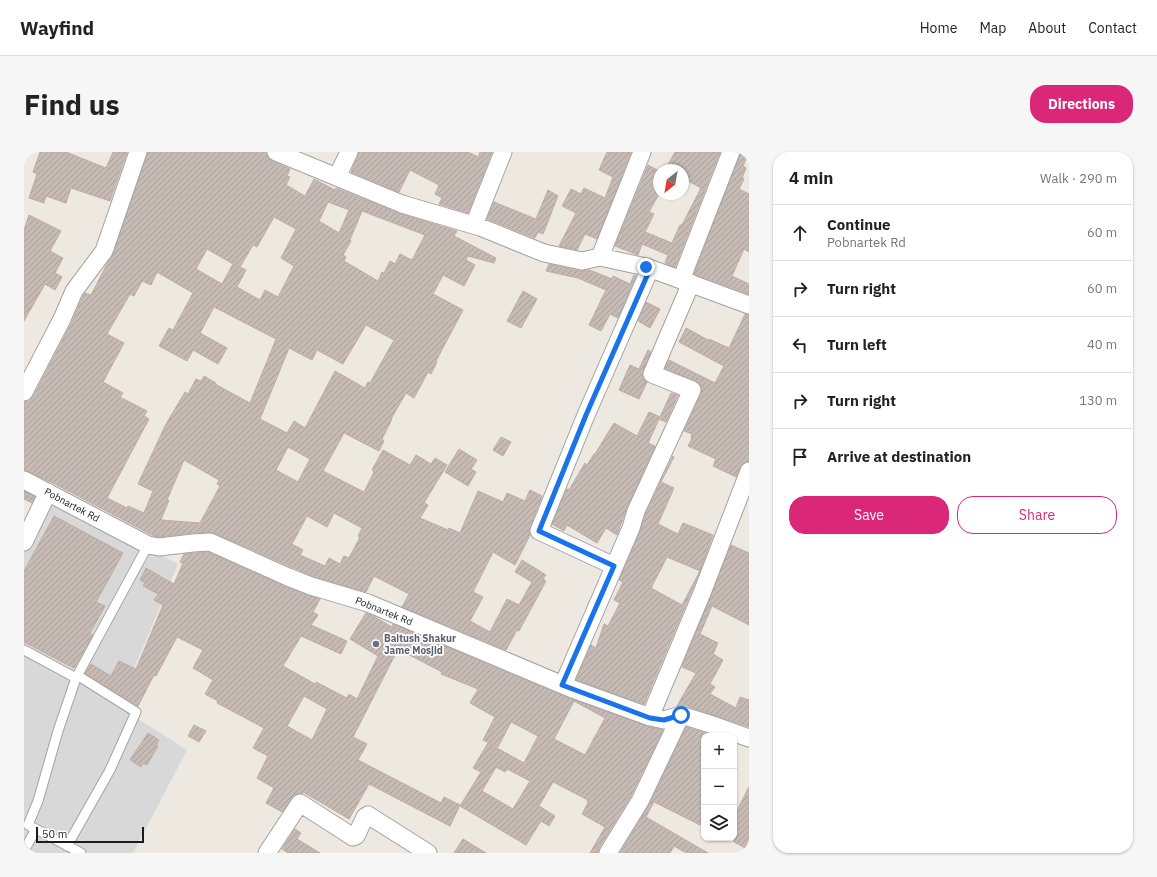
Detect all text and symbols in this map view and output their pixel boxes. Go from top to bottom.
text: Wayfind [20,16,94,40]
text: Home [920,19,957,37]
text: Map [979,19,1006,37]
text: About [1028,19,1066,37]
text: Contact [1088,19,1137,37]
button: Directions [1030,85,1133,123]
text: Find us [24,86,120,123]
north arrow [653,164,689,200]
text: 4 min [789,167,833,189]
text: Walk · 290 m [1040,170,1117,187]
text: Continue [827,215,891,234]
icon: ahead [789,222,811,244]
text: 60 m [1087,224,1117,241]
text: Pobnartek Rd [827,234,906,251]
route end [637,258,655,276]
icon: right [789,278,811,300]
text: Turn right [827,279,896,298]
text: 60 m [1087,280,1117,297]
icon: left [789,334,811,356]
text: Turn left [827,335,887,354]
text: 40 m [1087,336,1117,353]
icon: right [789,390,811,412]
text: Turn right [827,391,896,410]
text: 130 m [1079,392,1117,409]
icon: arrive [789,446,811,468]
text: Arrive at destination [827,447,971,466]
street label: Pobnartek Rd [42,485,102,525]
button: Save [789,496,949,534]
button: Share [957,496,1117,534]
street label: Pobnartek Rd [353,594,415,628]
place label: Baitush Shakur Jame Mosjid [384,632,456,657]
marker: Baitush Shakur Jame Mosjid [371,639,381,649]
route start [672,706,690,724]
map controls [701,733,737,841]
button: + [701,733,737,769]
button: − [701,769,737,805]
button: layers [701,805,737,841]
scale bar [36,825,144,844]
text: 50 m [42,827,67,841]

